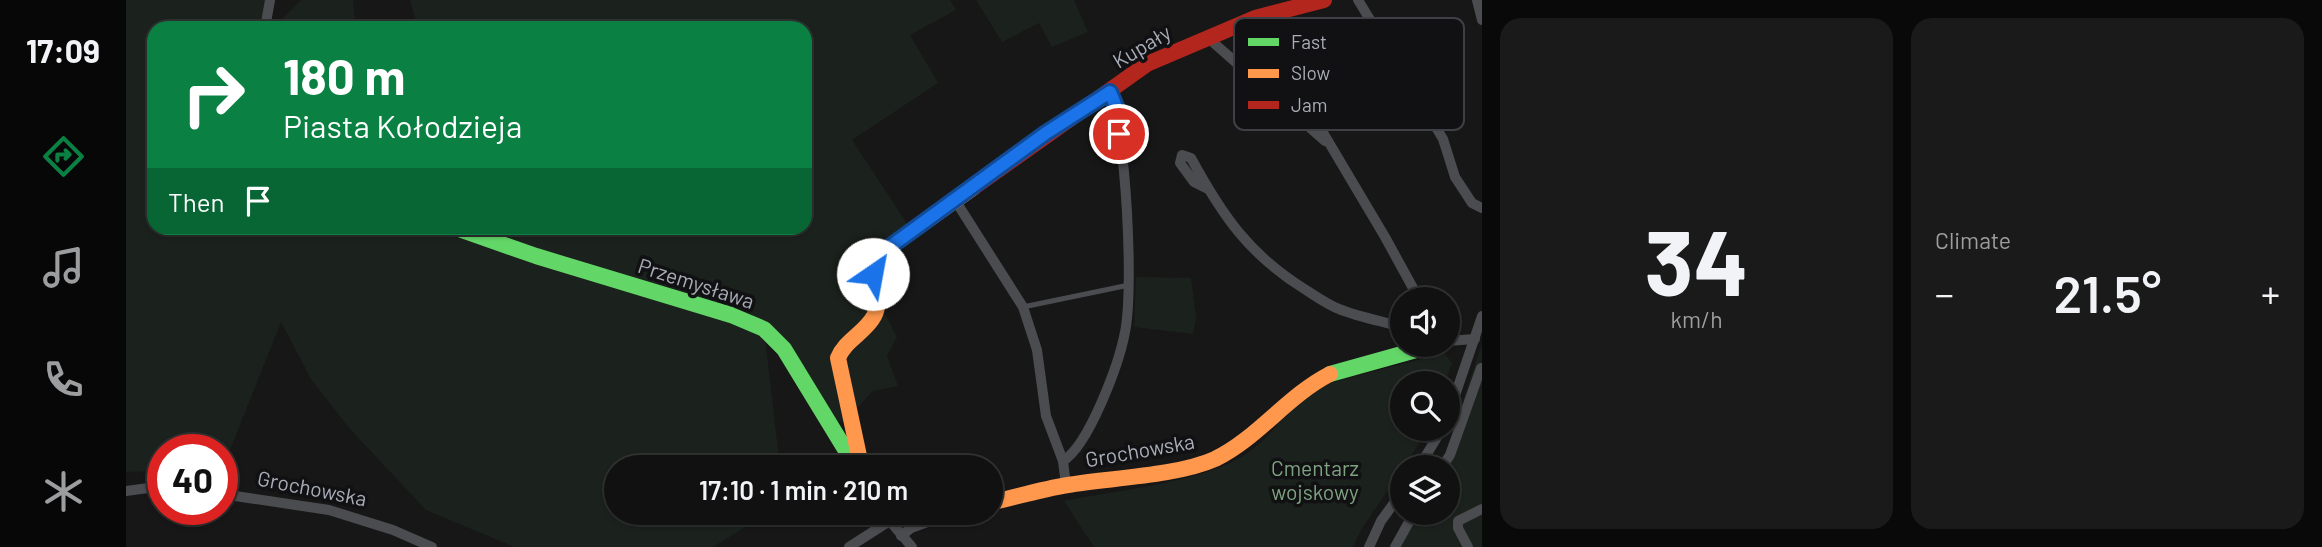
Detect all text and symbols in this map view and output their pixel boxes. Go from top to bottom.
legend [1234,18,1464,130]
street label: Kupały [1108,19,1175,73]
text: Fast [1291,30,1327,53]
text: 17:09 [26,31,100,69]
text: 180 m [283,46,406,105]
icon: right [168,49,259,140]
text: Slow [1291,61,1330,84]
text: Jam [1291,93,1327,116]
pin [1089,104,1149,164]
text: Piasta Kołodzieja [283,106,522,144]
icon: arrive [1100,115,1138,153]
icon: directions [39,132,88,181]
icon: arrive [239,182,277,220]
text: Then [168,186,225,217]
text: 34 [1644,205,1749,314]
text: Climate [1935,226,2011,254]
position arrow [836,237,910,311]
icon: music [39,243,88,292]
street label: Przemysława [635,252,758,313]
text: 21.5° [2054,261,2161,323]
text: − [1935,270,1954,316]
text: + [2261,270,2280,316]
map controls [1390,287,1460,525]
button: sound [1390,287,1460,357]
text: km/h [1670,305,1723,333]
icon: phone [39,355,88,404]
button: search [1390,371,1460,441]
street label: Grochowska [1083,428,1196,471]
speed limit sign: 40 [147,434,238,525]
park label: Cmentarz wojskowy [1271,455,1359,504]
button: layers [1390,455,1460,525]
street label: Grochowska [256,465,369,510]
icon: climate [39,467,88,516]
text: 17:10 · 1 min · 210 m [699,474,908,505]

